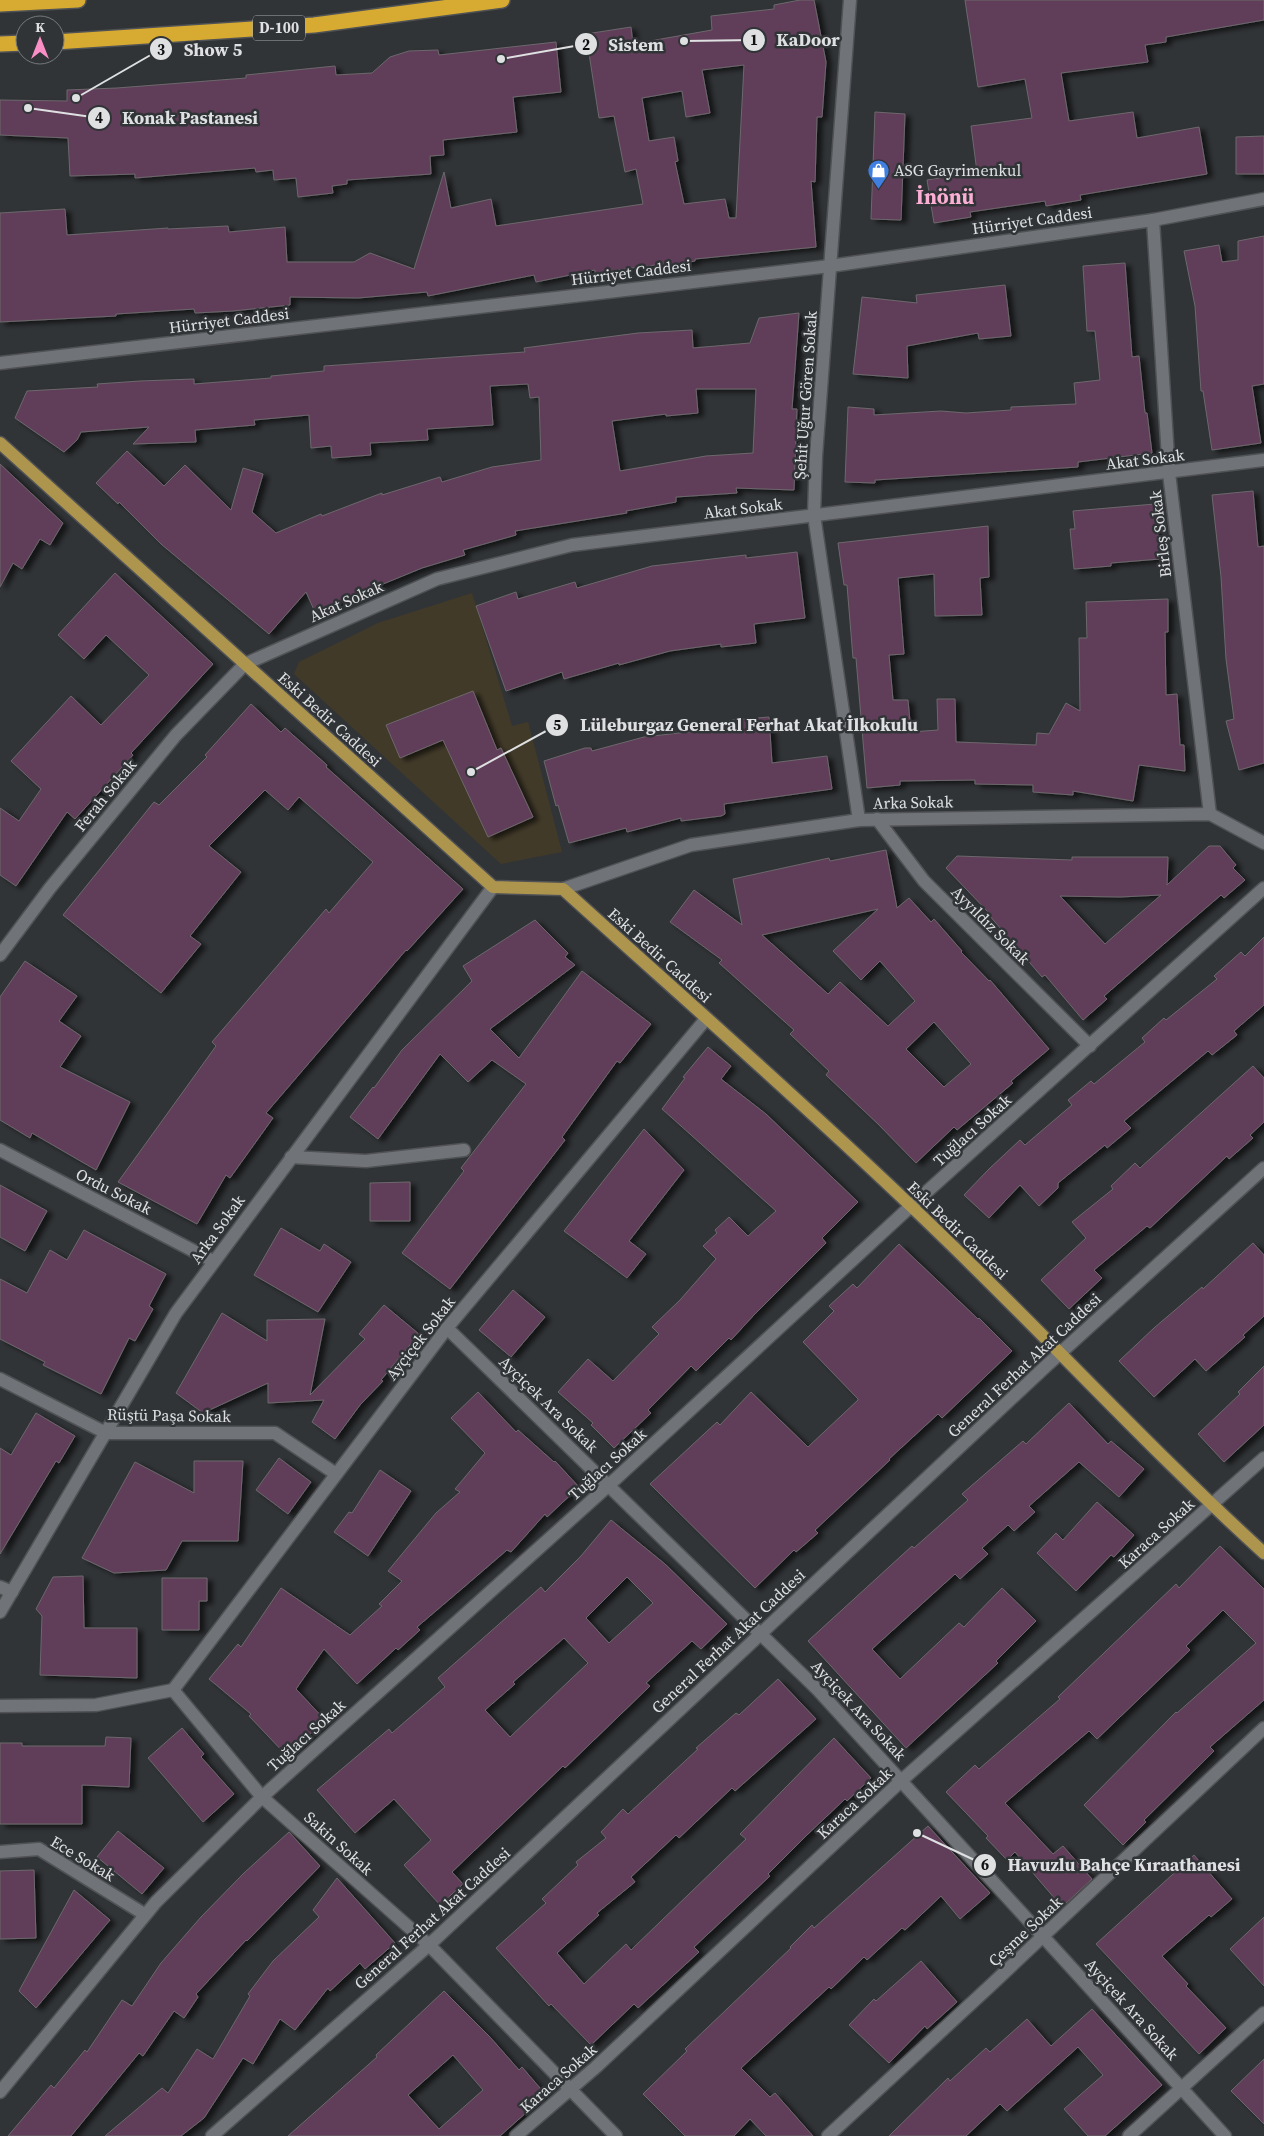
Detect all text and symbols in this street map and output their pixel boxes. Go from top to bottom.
north arrow [15,15,65,65]
road number: D-100 [253,15,305,40]
text: K [35,17,45,37]
callout: KaDoor [742,23,850,56]
text: KaDoor [776,27,840,52]
callout: Sistem [573,28,674,61]
text: 1 [750,29,758,50]
text: Sistem [608,32,664,57]
callout: Show 5 [148,33,252,66]
text: 2 [582,34,590,55]
text: Show 5 [184,37,243,62]
text: 3 [157,39,165,60]
callout: Konak Pastanesi [87,101,268,134]
text: Konak Pastanesi [122,105,258,130]
text: 4 [95,107,103,128]
shop icon: ASG Gayrimenkul [866,158,890,189]
place label: ASG Gayrimenkul [894,159,1021,181]
district label: İnönü [916,182,975,211]
street label: Hürriyet Caddesi [971,201,1094,239]
street label: Hürriyet Caddesi [570,254,693,290]
street label: Hürriyet Caddesi [168,302,291,338]
street label: Şehit Uğur Gören Sokak [788,310,822,480]
street label: Akat Sokak [1104,443,1186,475]
street label: Birleş Sokak [1144,489,1176,579]
street label: Akat Sokak [702,492,784,524]
street label: Akat Sokak [305,575,387,627]
street label: Eski Bedir Caddesi [273,666,387,772]
callout: Lüleburgaz General Ferhat Akat İlkokulu [545,708,928,741]
text: Lüleburgaz General Ferhat Akat İlkokulu [580,712,918,737]
text: 5 [553,714,561,735]
street label: Ferah Sokak [69,754,141,836]
street label: Arka Sokak [873,790,954,814]
street label: Ayyıldız Sokak [947,881,1035,969]
street label: Eski Bedir Caddesi [603,902,717,1008]
street label: Tuğlacı Sokak [928,1089,1016,1171]
street label: Ordu Sokak [72,1163,156,1220]
street label: Eski Bedir Caddesi [903,1176,1013,1284]
street label: Arka Sokak [184,1190,250,1268]
street label: General Ferhat Akat Caddesi [942,1288,1106,1442]
street label: Ayçiçek Sokak [380,1291,460,1385]
street label: Ayçiçek Ara Sokak [495,1351,604,1457]
street label: Rüştü Paşa Sokak [107,1403,231,1427]
street label: Tuğlacı Sokak [563,1423,651,1505]
street label: Karaca Sokak [1113,1493,1199,1573]
street label: General Ferhat Akat Caddesi [646,1564,810,1718]
street label: Ayçiçek Ara Sokak [807,1655,912,1765]
street label: Tuğlacı Sokak [262,1694,350,1776]
street label: Karaca Sokak [812,1762,897,1844]
street label: Sakin Sokak [300,1806,378,1880]
street label: Ece Sokak [47,1830,120,1886]
street label: General Ferhat Akat Caddesi [349,1842,515,1994]
callout: Havuzlu Bahçe Kıraathanesi [973,1848,1251,1881]
text: Havuzlu Bahçe Kıraathanesi [1007,1852,1241,1877]
text: 6 [981,1854,989,1875]
street label: Çeşme Sokak [983,1891,1067,1971]
street label: Ayçiçek Ara Sokak [1080,1953,1184,2065]
street label: Karaca Sokak [515,2038,601,2118]

